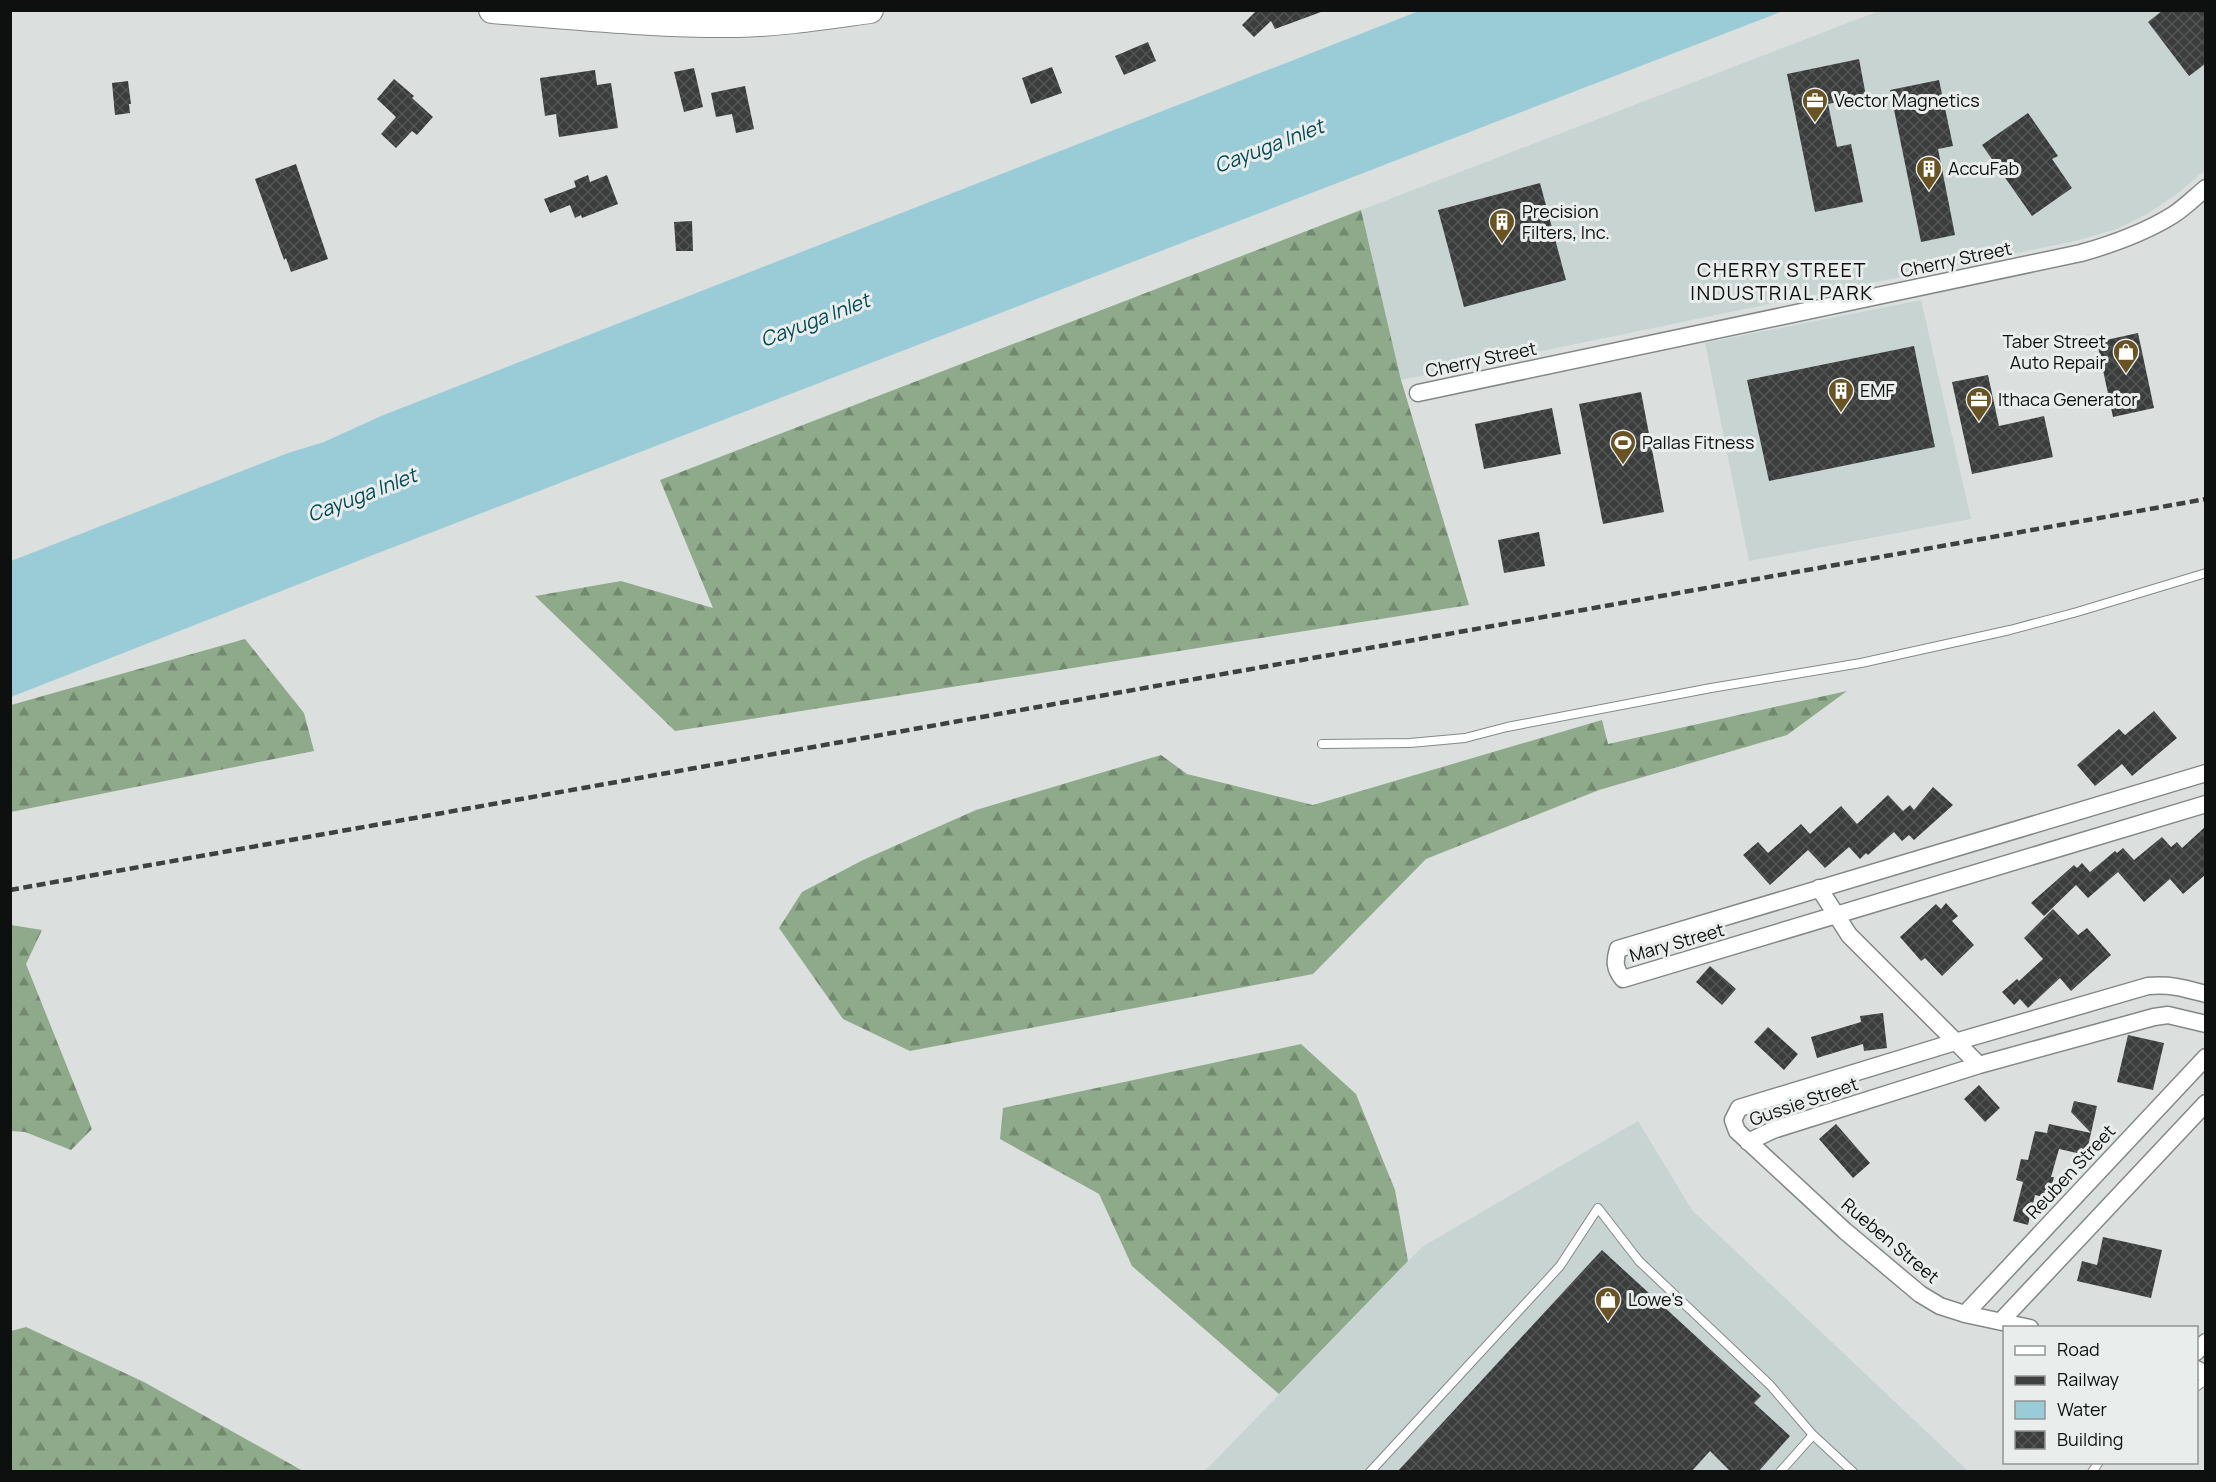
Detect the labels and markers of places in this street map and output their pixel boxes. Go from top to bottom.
office icon: Vector Magnetics [1800,86,1830,124]
place label: Vector Magnetics [1834,88,1980,112]
building icon: AccuFab [1914,154,1944,192]
place label: AccuFab [1948,156,2019,180]
place label: Precision Filters, Inc. [1522,199,1610,244]
building icon: Precision Filters, Inc. [1487,207,1517,245]
place label: Taber Street Auto Repair [2002,329,2107,374]
shop icon: Taber Street Auto Repair [2111,337,2141,375]
building icon: EMF [1826,376,1856,414]
place label: EMF [1860,378,1894,402]
office icon: Ithaca Generator [1964,385,1994,423]
place label: Ithaca Generator [1998,387,2138,411]
sports icon: Pallas Fitness [1608,428,1638,466]
place label: Pallas Fitness [1642,430,1754,454]
shop icon: Lowe's [1593,1285,1623,1323]
place label: Lowe's [1628,1287,1683,1311]

